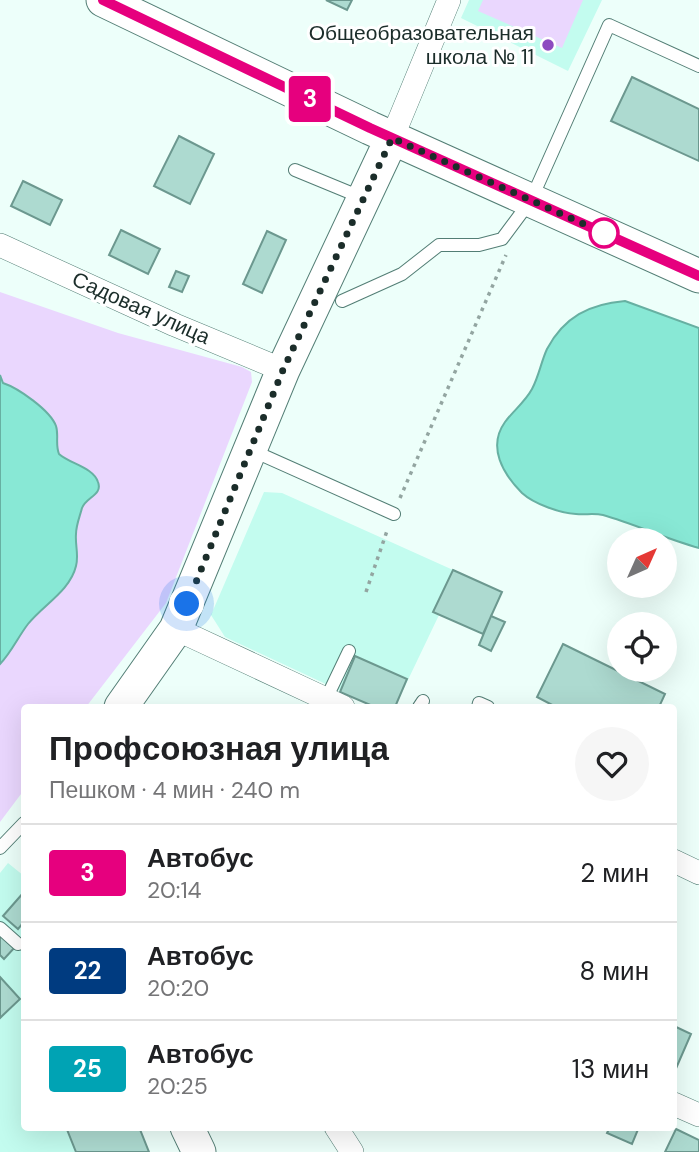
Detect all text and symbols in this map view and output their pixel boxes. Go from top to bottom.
place label: Общеобразовательная школа № 11 [309,19,534,71]
marker: Общеобразовательная школа № 11 [540,37,556,53]
line badge: 3 [287,76,333,122]
text: 3 [303,83,317,114]
unlabelled marker [589,218,619,248]
street label: Садовая улица [68,265,215,351]
north arrow [607,528,677,598]
map controls [607,528,677,682]
your location [169,586,204,621]
button: locate [607,612,677,682]
text: Профсоюзная улица [49,727,389,770]
button: heart [575,727,649,801]
text: Пешком · 4 мин · 240 m [49,775,300,805]
text: Автобус [147,841,254,875]
text: 2 мин [580,856,649,890]
text: 3 [80,857,95,888]
text: 20:14 [147,875,202,905]
text: Автобус [147,939,254,973]
text: 8 мин [580,954,649,988]
text: 22 [74,955,101,986]
text: 20:20 [147,973,209,1003]
text: Автобус [147,1037,254,1071]
text: 13 мин [572,1052,649,1086]
text: 25 [73,1053,102,1084]
text: 20:25 [147,1071,208,1101]

